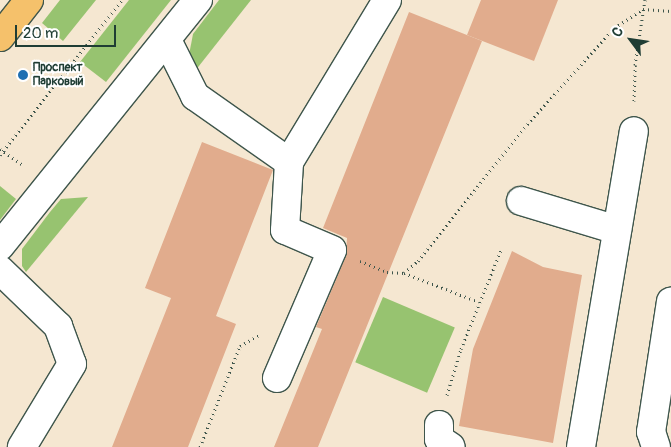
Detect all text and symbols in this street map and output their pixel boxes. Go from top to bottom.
scale bar [18,15,119,47]
north arrow [606,15,656,65]
text: 20 m [23,24,58,43]
text: С [608,24,627,40]
place label: Проспект Парковый [33,61,83,89]
marker: Проспект Парковый [17,69,29,81]

